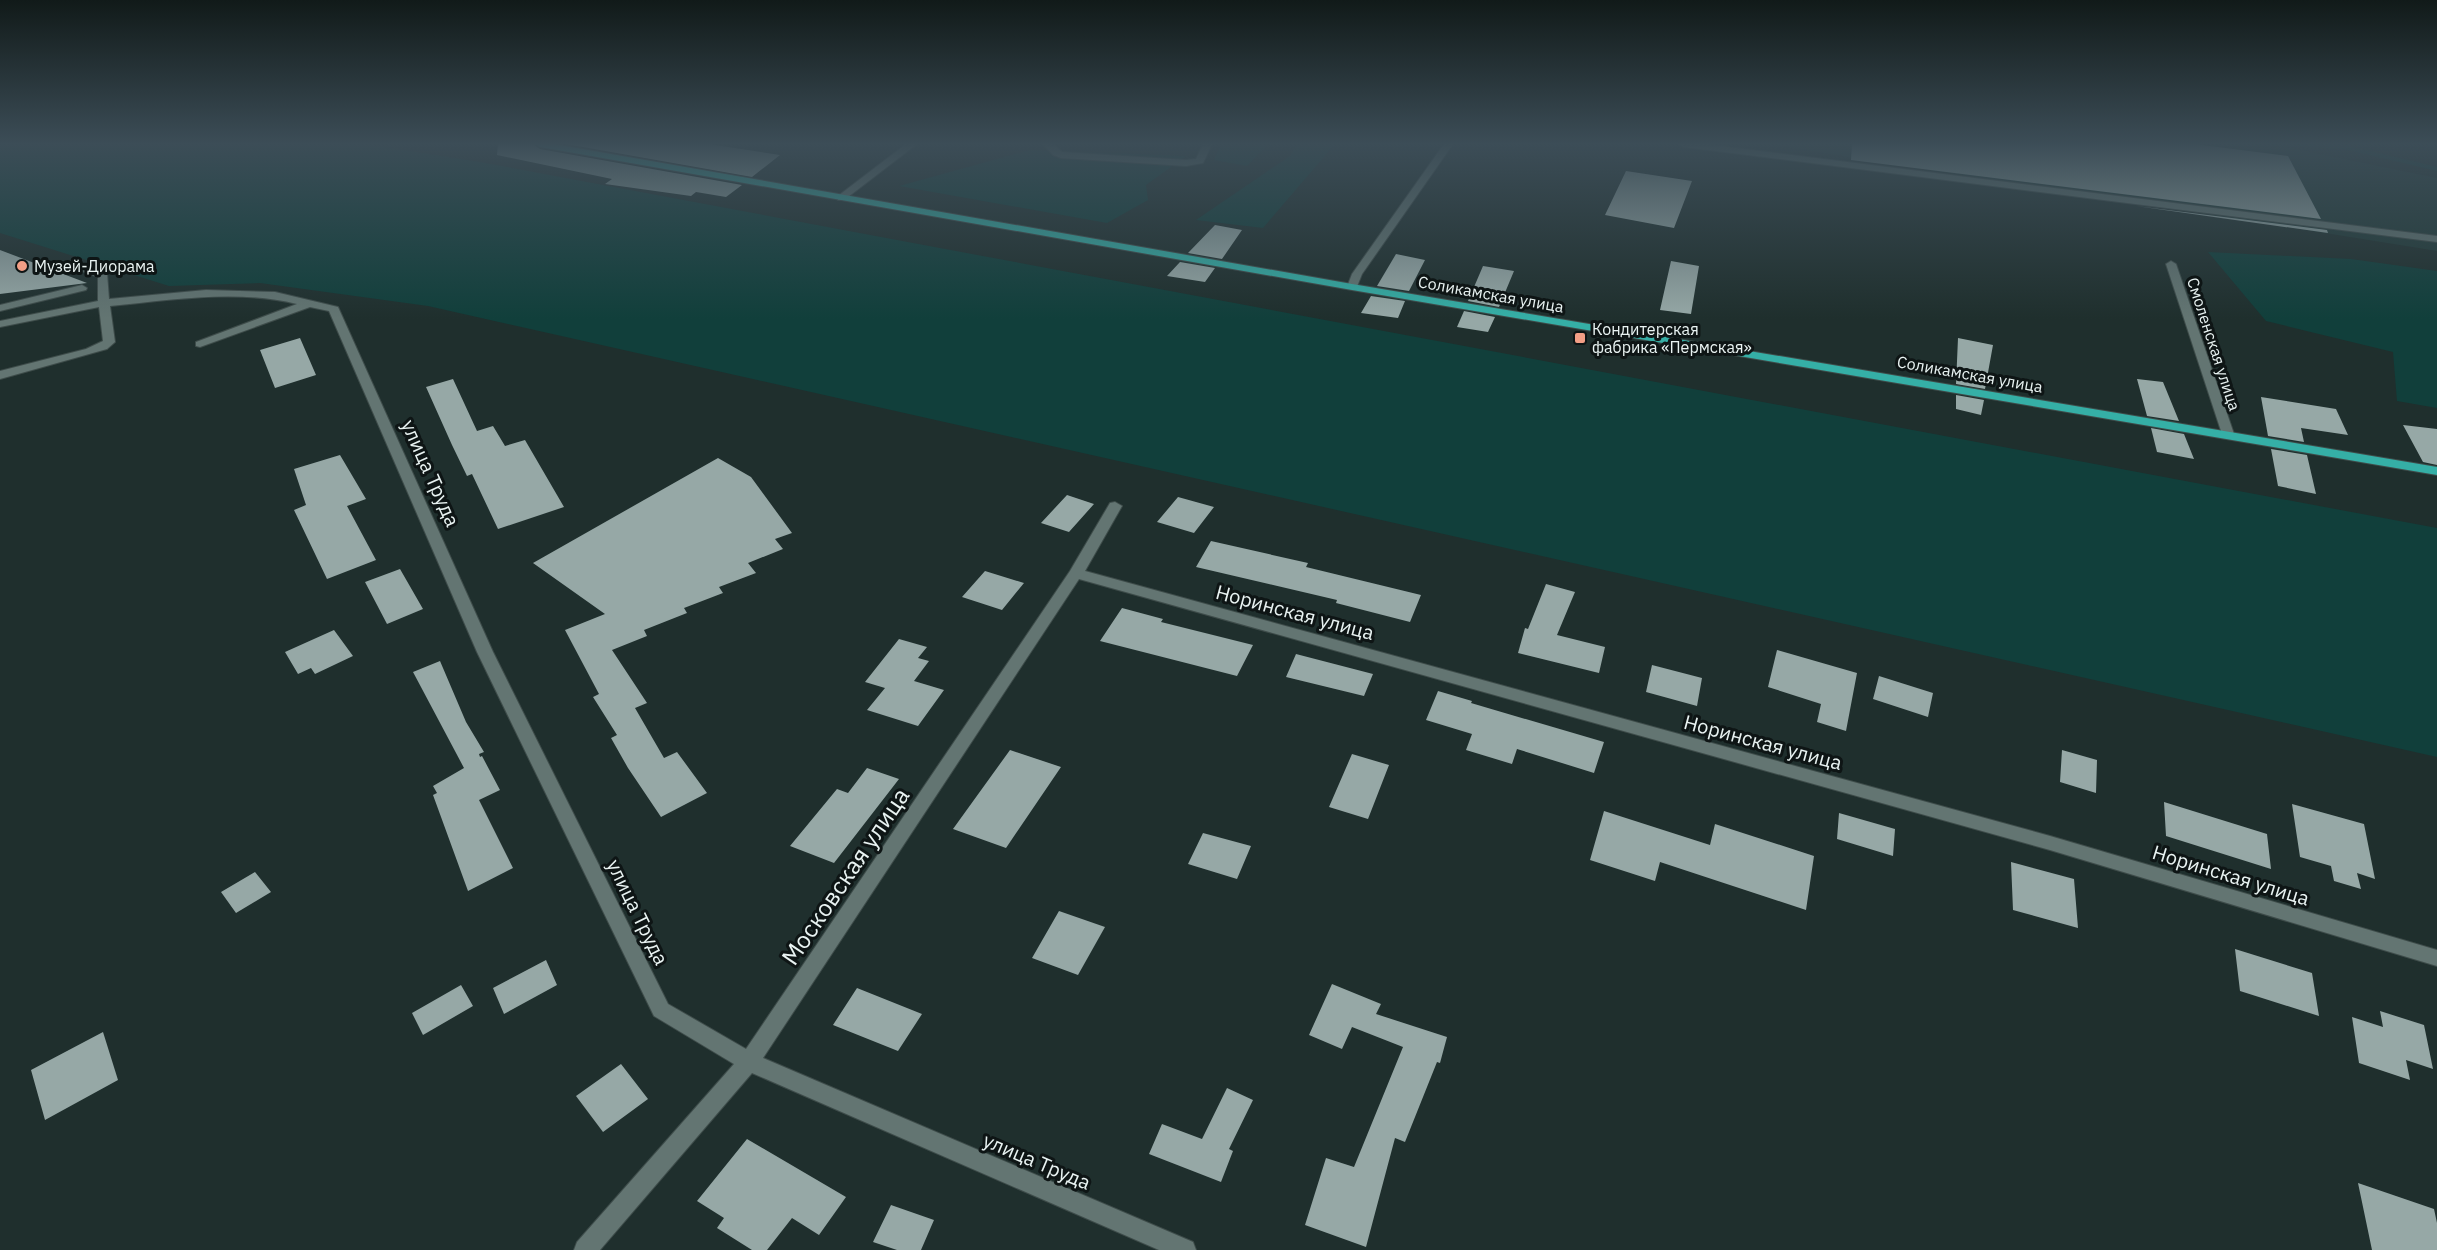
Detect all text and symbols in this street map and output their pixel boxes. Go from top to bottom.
place label: Музей-Диорама [34,256,155,276]
marker: Музей-Диорама [15,259,29,273]
street label: Соликамская улица [1417,271,1566,317]
street label: Смоленская улица [2183,275,2245,414]
place label: Кондитерская фабрика «Пермская» [1592,319,1752,357]
marker: Кондитерская фабрика «Пермская» [1573,331,1587,345]
street label: Соликамская улица [1896,351,2045,397]
street label: улица Труда [395,415,467,531]
street label: Норинская улица [1213,578,1377,646]
street label: Норинская улица [1681,708,1845,776]
street label: Московская улица [774,781,916,971]
street label: Норинская улица [2149,838,2313,912]
street label: улица Труда [601,855,675,970]
street label: улица Труда [979,1126,1095,1196]

